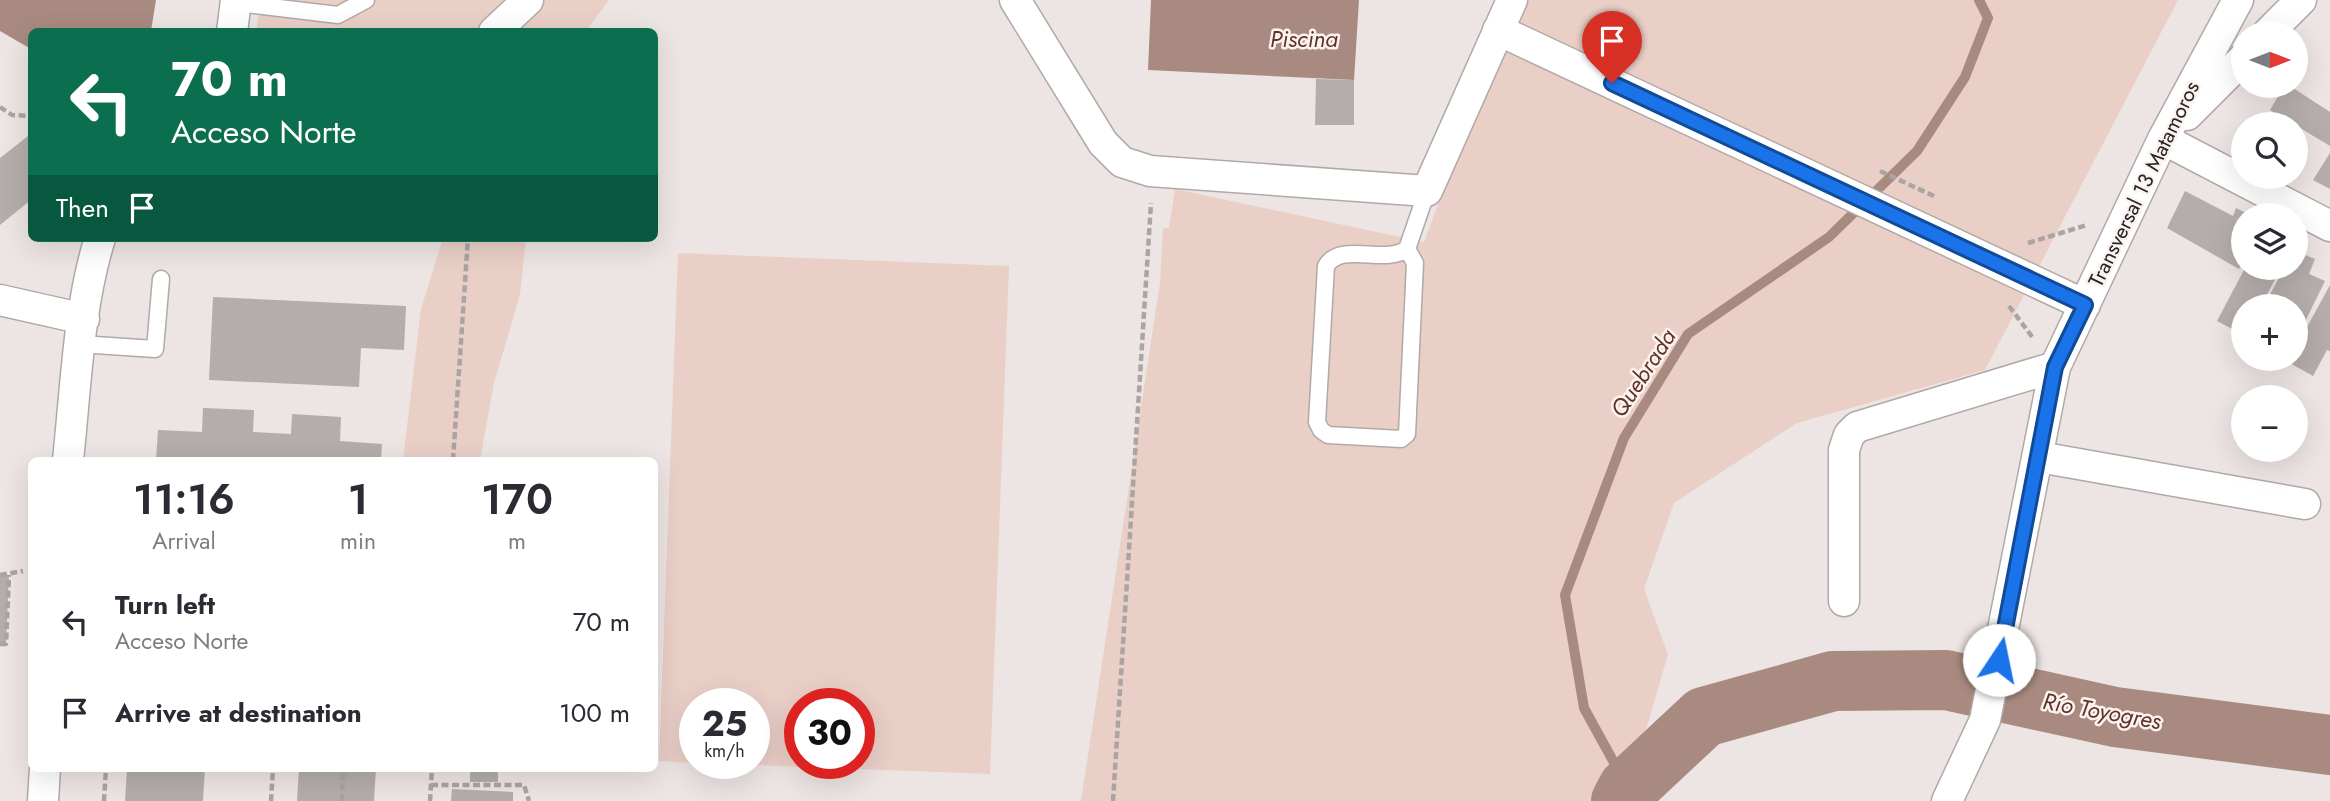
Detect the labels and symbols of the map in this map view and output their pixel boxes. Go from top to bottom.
pin [1582,11,1642,83]
north arrow [2231,21,2308,98]
water label: Piscina [1270,22,1338,56]
street label: Transversal 13 Matamoros [2081,76,2207,292]
water label: Quebrada [1602,322,1684,424]
position arrow [1962,623,2036,697]
water label: Río Toyogres [2040,684,2165,738]
speed limit sign: 30 [784,688,875,779]

